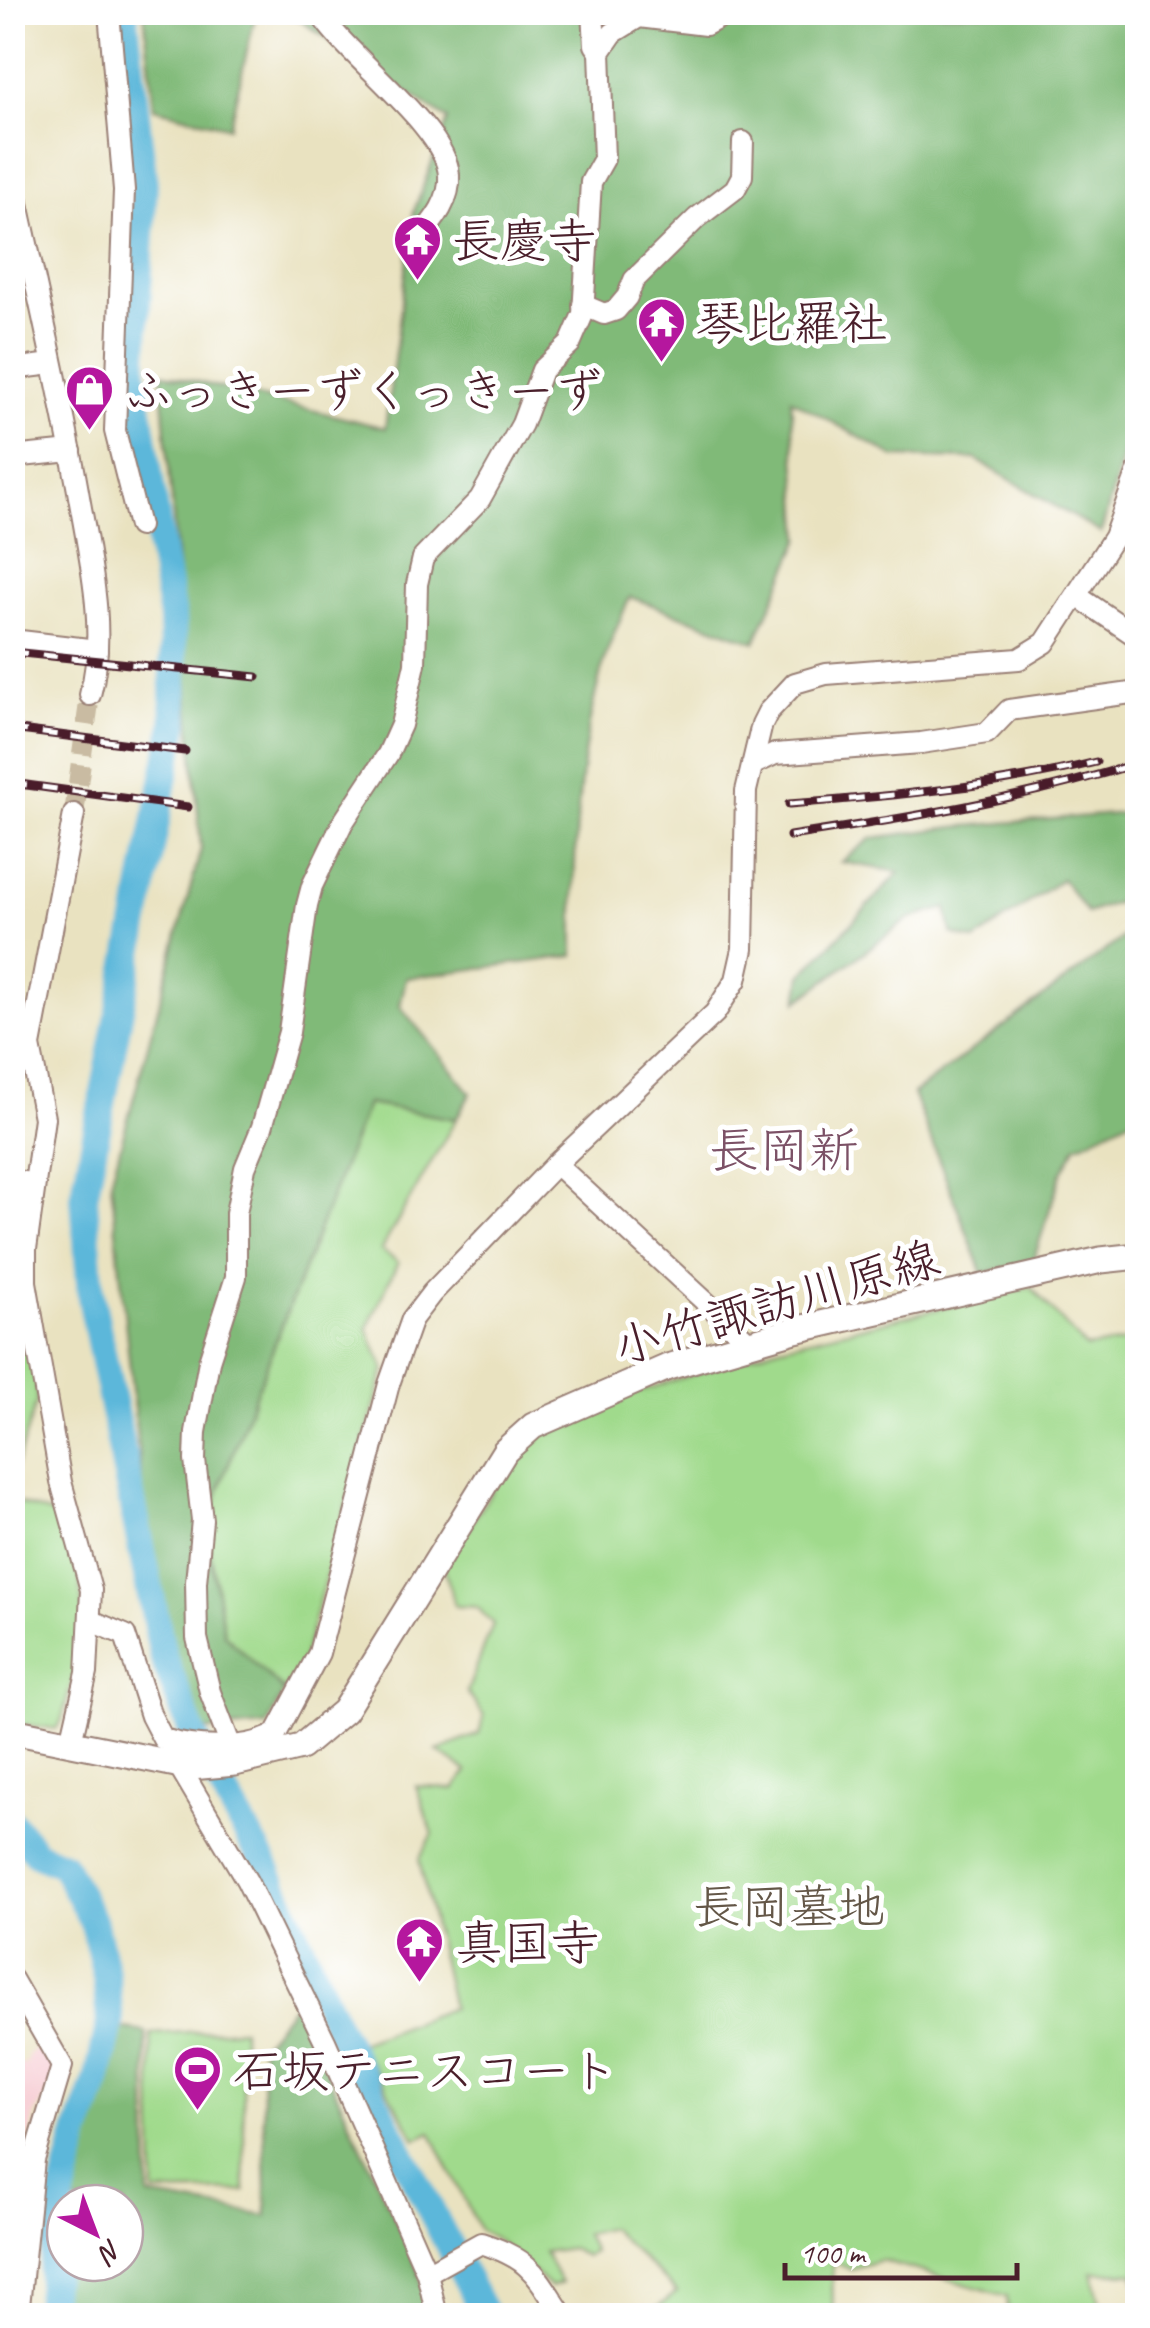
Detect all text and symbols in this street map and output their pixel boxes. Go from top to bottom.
place label: 長慶寺 [452,211,596,271]
temple icon: 長慶寺 [391,214,443,282]
place label: 琴比羅社 [696,293,888,353]
temple icon: 琴比羅社 [635,296,687,364]
place label: ふっきーずくっきーず [124,361,603,421]
shop icon: ふっきーずくっきーず [63,364,115,432]
district label: 長岡新 [709,1119,859,1182]
street label: 小竹諏訪川原線 [607,1228,946,1378]
park label: 長岡墓地 [693,1877,885,1937]
place label: 真国寺 [455,1913,599,1973]
temple icon: 真国寺 [394,1916,446,1984]
place label: 石坂テニスコート [233,2041,618,2101]
sports icon: 石坂テニスコート [172,2044,224,2112]
north arrow [45,2183,145,2283]
scale bar [785,2218,1018,2280]
text: N [90,2232,130,2273]
text: 100 m [800,2234,867,2272]

